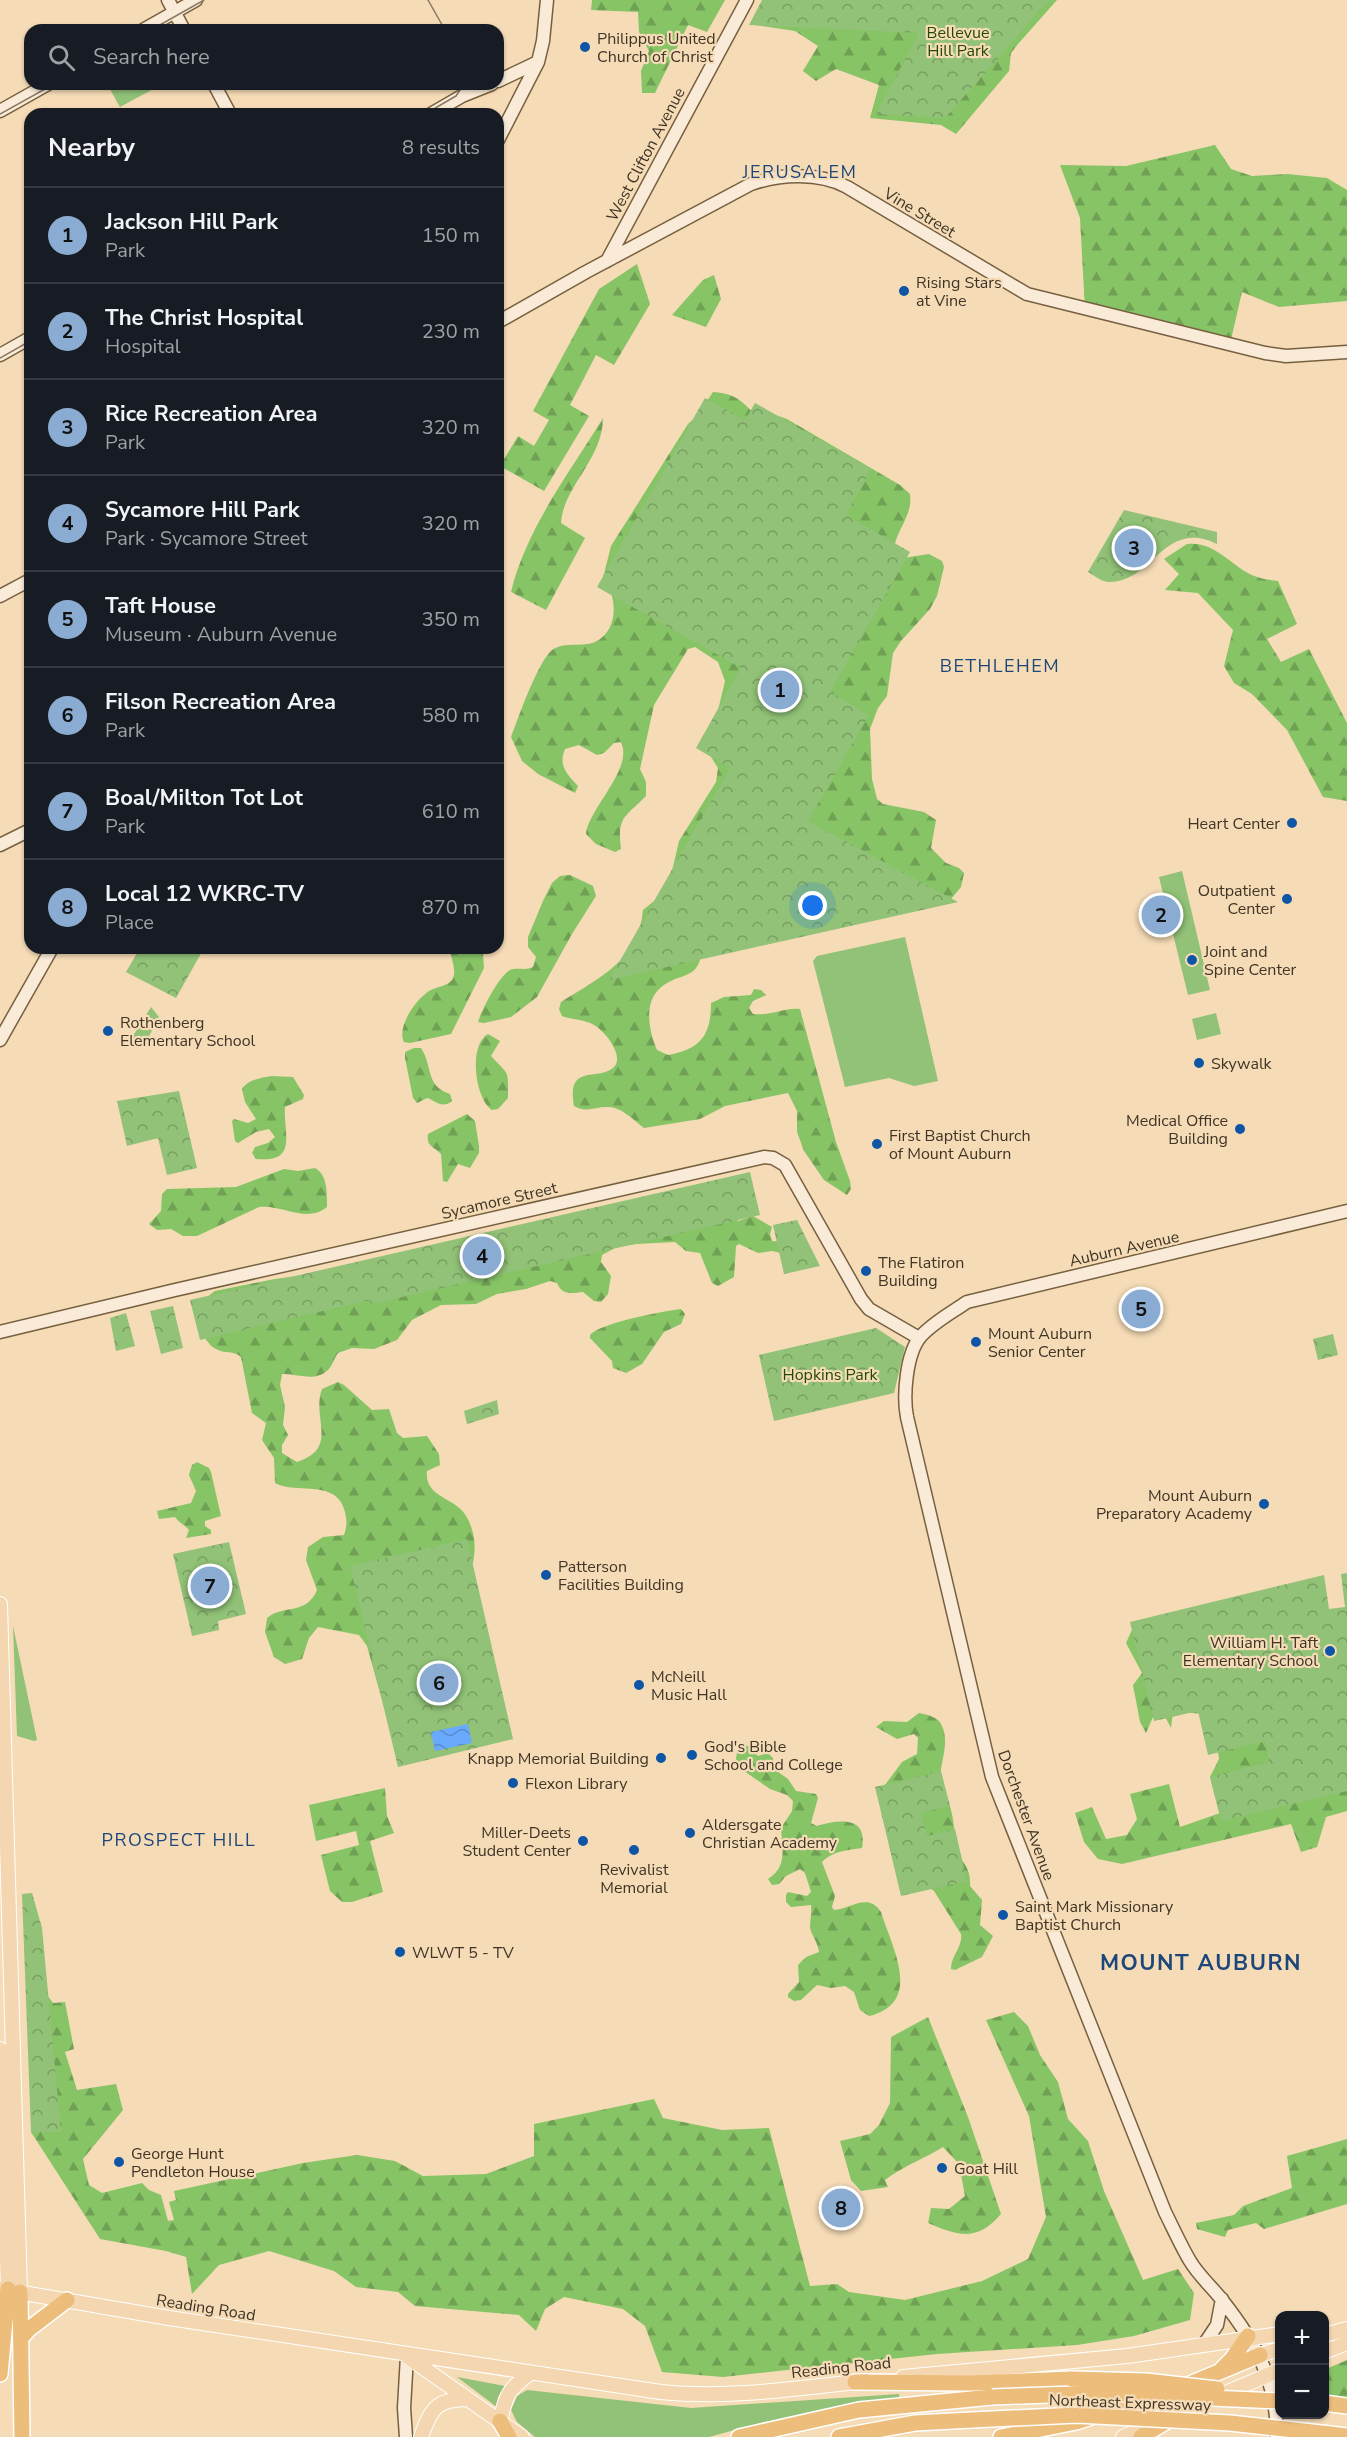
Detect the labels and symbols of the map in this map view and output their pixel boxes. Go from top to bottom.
park label: Bellevue Hill Park [927,22,990,62]
place label: Philippus United Church of Christ [597,28,716,68]
marker: Philippus United Church of Christ [578,40,592,54]
street label: West Clifton Avenue [601,84,691,225]
district label: JERUSALEM [742,160,857,184]
street label: Vine Street [879,182,960,243]
place label: Rising Stars at Vine [916,272,1002,312]
marker: Rising Stars at Vine [897,284,911,298]
pin: 3 [1114,526,1154,570]
district label: BETHLEHEM [940,654,1060,678]
pin: 1 [760,668,800,712]
place label: Heart Center [1187,813,1280,835]
marker: Heart Center [1285,816,1299,830]
place label: Outpatient Center [1198,880,1275,920]
your location [798,891,827,920]
pin: 2 [1142,892,1180,938]
marker: Outpatient Center [1280,892,1294,906]
place label: Joint and Spine Center [1203,941,1296,981]
marker: Joint and Spine Center [1185,953,1199,967]
place label: Rothenberg Elementary School [120,1012,256,1052]
marker: Rothenberg Elementary School [101,1024,115,1038]
place label: Skywalk [1211,1053,1273,1075]
marker: Skywalk [1192,1056,1206,1070]
place label: Medical Office Building [1126,1110,1228,1150]
marker: Medical Office Building [1233,1122,1247,1136]
place label: First Baptist Church of Mount Auburn [889,1125,1031,1165]
marker: First Baptist Church of Mount Auburn [870,1137,884,1151]
street label: Sycamore Street [439,1177,560,1225]
street label: Auburn Avenue [1067,1226,1181,1272]
pin: 4 [462,1234,502,1278]
place label: The Flatiron Building [878,1252,964,1292]
marker: The Flatiron Building [859,1264,873,1278]
pin: 5 [1122,1286,1160,1332]
place label: Mount Auburn Senior Center [988,1323,1092,1363]
marker: Mount Auburn Senior Center [969,1335,983,1349]
park label: Hopkins Park [783,1364,878,1386]
place label: Mount Auburn Preparatory Academy [1096,1485,1253,1525]
marker: Mount Auburn Preparatory Academy [1257,1497,1271,1511]
place label: Patterson Facilities Building [558,1556,684,1596]
pin: 7 [190,1564,230,1608]
marker: Patterson Facilities Building [539,1568,553,1582]
place label: William H. Taft Elementary School [1183,1632,1318,1672]
marker: William H. Taft Elementary School [1323,1644,1337,1658]
pin: 6 [420,1660,458,1706]
place label: McNeill Music Hall [651,1666,727,1706]
marker: McNeill Music Hall [632,1678,646,1692]
place label: God's Bible School and College [704,1736,843,1776]
street label: Dorchester Avenue [992,1747,1060,1884]
place label: Knapp Memorial Building [467,1748,649,1770]
marker: God's Bible School and College [685,1748,699,1762]
marker: Knapp Memorial Building [654,1751,668,1765]
place label: Flexon Library [525,1773,628,1795]
marker: Flexon Library [506,1776,520,1790]
place label: Aldersgate Christian Academy [702,1814,838,1854]
place label: Miller-Deets Student Center [462,1822,571,1862]
marker: Aldersgate Christian Academy [683,1826,697,1840]
district label: PROSPECT HILL [102,1828,256,1852]
marker: Miller-Deets Student Center [576,1834,590,1848]
marker: Revivalist Memorial [627,1843,641,1857]
place label: Revivalist Memorial [599,1859,669,1899]
place label: Saint Mark Missionary Baptist Church [1015,1896,1174,1936]
marker: Saint Mark Missionary Baptist Church [996,1908,1010,1922]
place label: WLWT 5 - TV [412,1942,515,1964]
marker: WLWT 5 - TV [393,1945,407,1959]
district label: MOUNT AUBURN [1100,1948,1302,1978]
place label: George Hunt Pendleton House [131,2143,255,2183]
marker: George Hunt Pendleton House [112,2155,126,2169]
place label: Goat Hill [954,2158,1018,2180]
marker: Goat Hill [935,2161,949,2175]
pin: 8 [822,2186,860,2230]
street label: Reading Road [155,2289,257,2327]
street label: Reading Road [790,2352,892,2384]
street label: Northeast Expressway [1049,2389,1212,2417]

